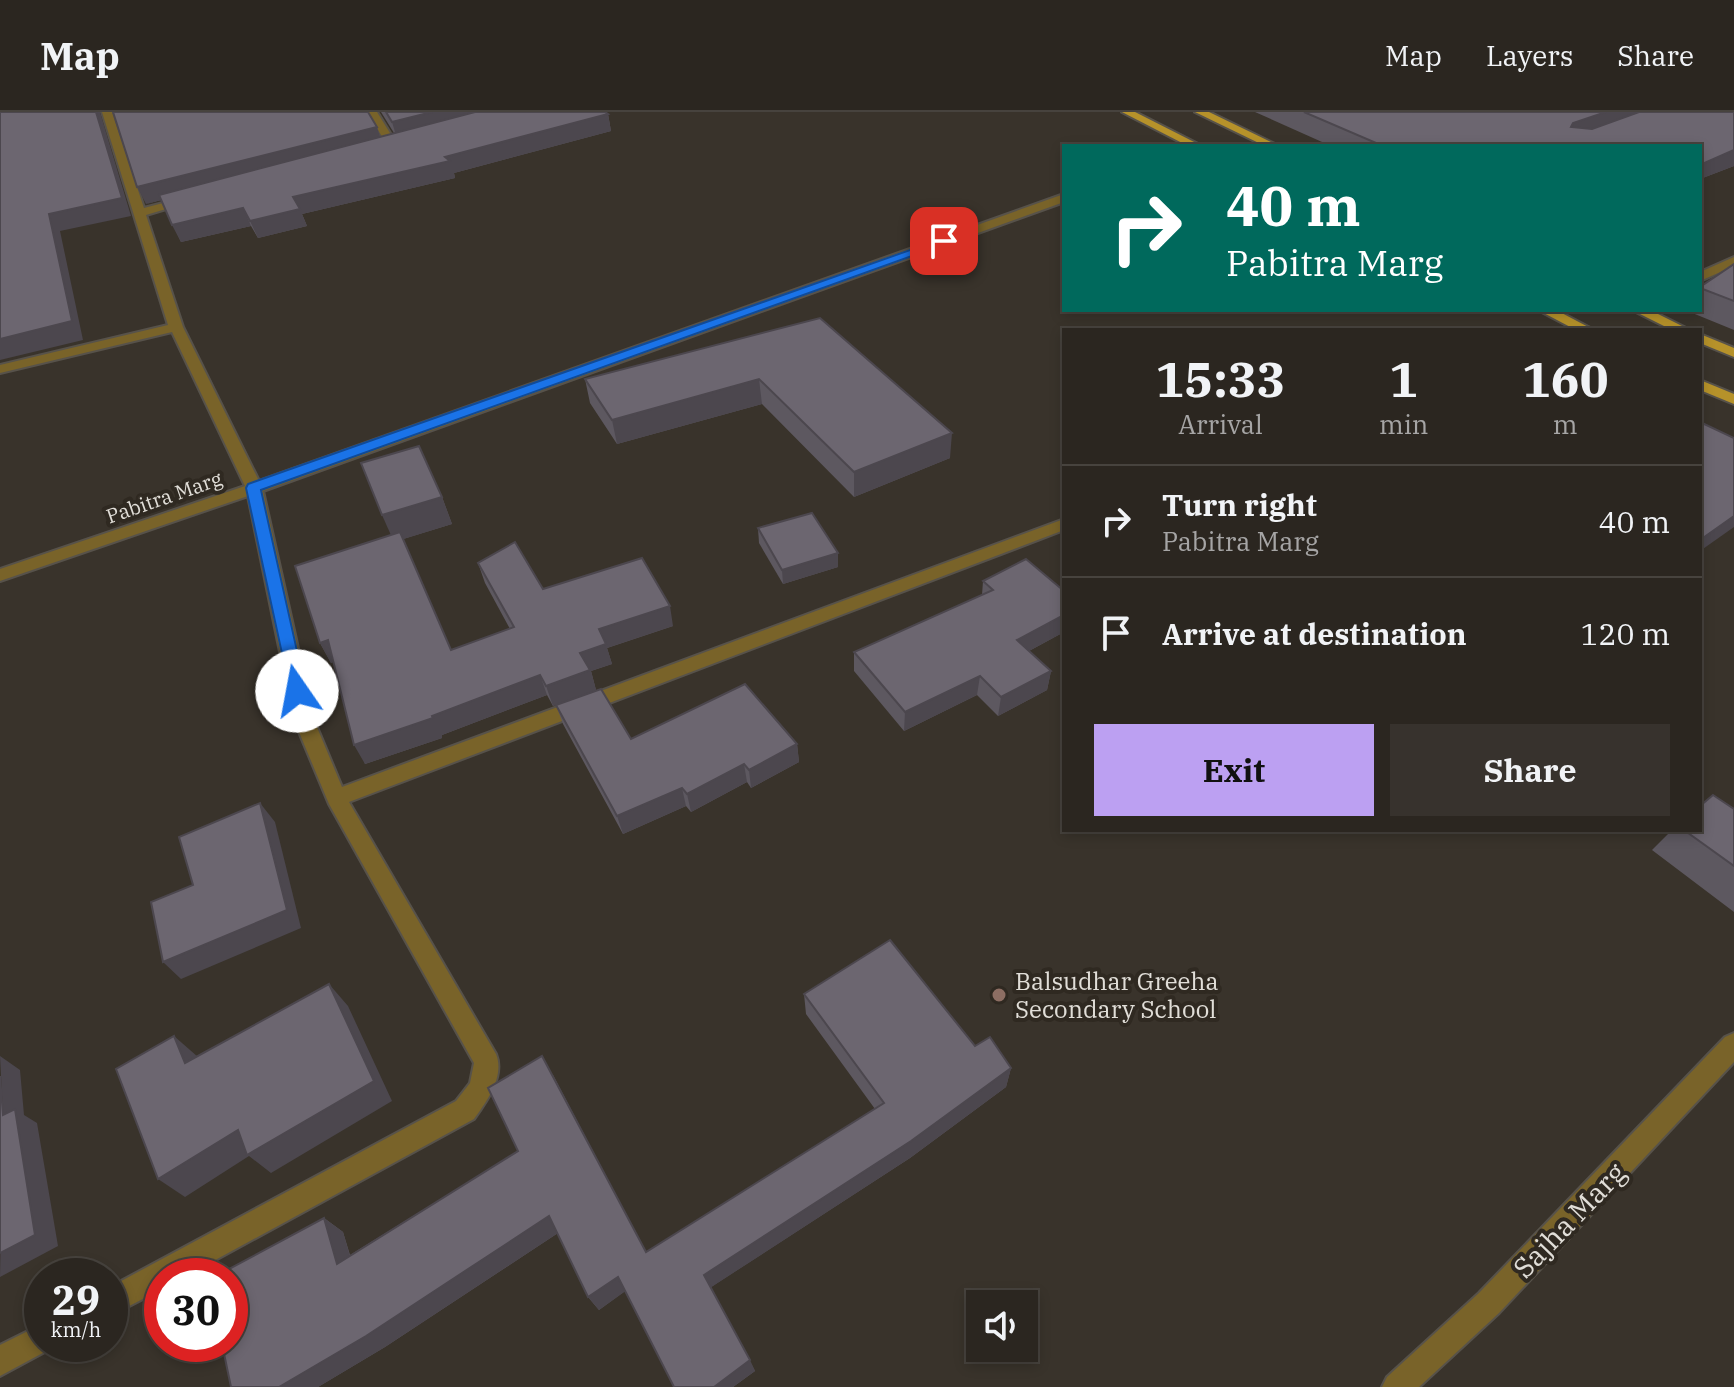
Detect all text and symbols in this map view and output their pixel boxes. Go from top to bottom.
text: Map [40,31,120,80]
text: Map [1385,37,1442,74]
text: Layers [1486,37,1573,74]
text: Share [1617,37,1694,74]
text: 40 m [1226,169,1361,241]
icon: right [1094,176,1198,280]
pin [910,207,978,275]
icon: arrive [922,219,966,263]
text: Pabitra Marg [1226,239,1443,286]
text: 15:33 [1156,348,1285,410]
text: 1 [1389,348,1418,410]
text: 160 [1522,348,1608,410]
text: Arrival [1178,407,1263,441]
text: min [1379,407,1428,441]
text: m [1553,407,1578,441]
street label: Pabitra Marg [103,465,226,529]
text: Turn right [1162,485,1317,524]
icon: right [1094,499,1138,543]
text: 40 m [1598,502,1670,541]
text: Pabitra Marg [1162,524,1319,558]
icon: arrive [1094,611,1138,655]
text: Arrive at destination [1162,614,1467,653]
text: 120 m [1580,614,1670,653]
position arrow [255,649,339,733]
button: Exit [1094,724,1374,816]
button: Share [1390,724,1670,816]
place label: Balsudhar Greeha Secondary School [1015,965,1219,1025]
marker: Balsudhar Greeha Secondary School [990,986,1008,1004]
street label: Sajha Marg [1505,1154,1633,1286]
speed limit sign: 30 [144,1258,248,1362]
text: 29 [52,1274,100,1326]
map controls [966,1290,1038,1362]
button: sound [966,1290,1038,1362]
text: km/h [51,1316,101,1343]

